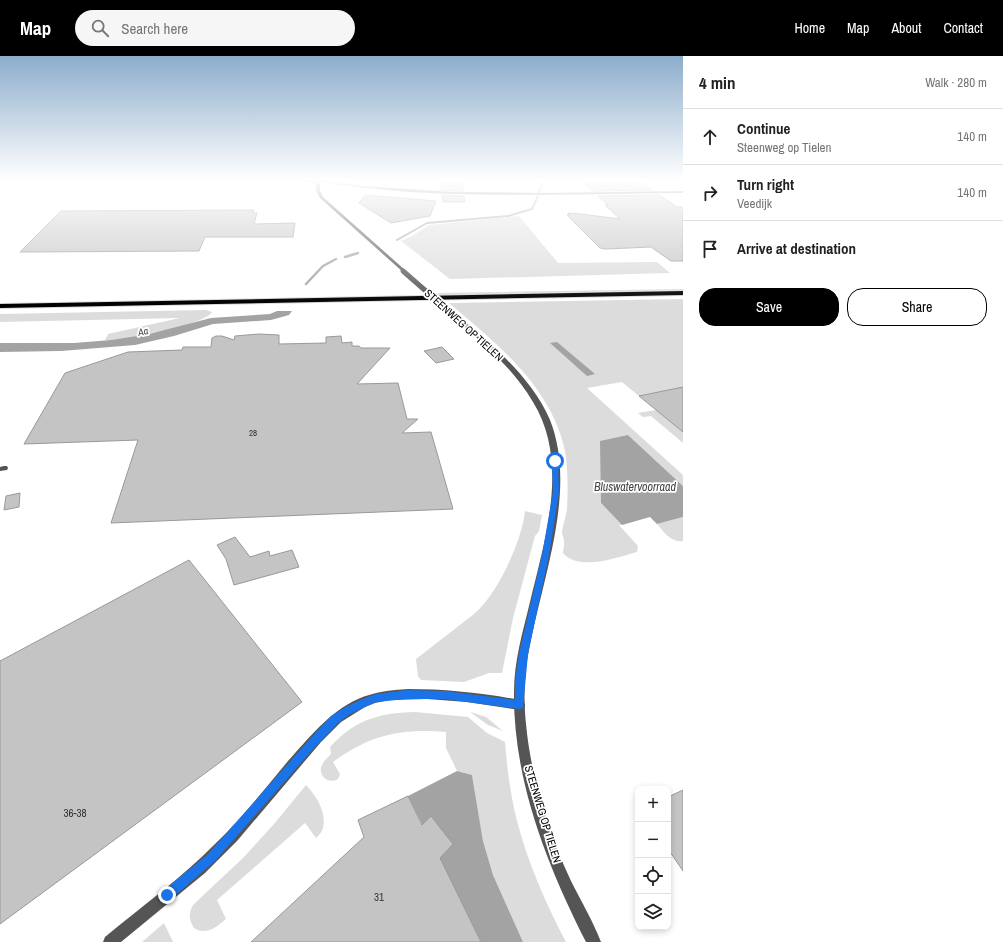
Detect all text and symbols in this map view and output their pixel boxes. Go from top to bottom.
search box [75,10,355,46]
text: Map [20,15,51,41]
icon: search [89,17,111,39]
text: Search here [121,18,188,39]
text: Home [794,19,825,37]
text: Map [847,19,869,37]
text: About [891,19,921,37]
text: Contact [943,19,983,37]
text: 4 min [699,71,735,94]
text: Walk · 280 m [925,74,987,91]
text: Continue [737,118,790,139]
icon: ahead [699,126,721,148]
text: 140 m [957,128,987,145]
text: Steenweg op Tielen [737,139,831,156]
text: Turn right [737,174,794,195]
icon: right [699,182,721,204]
text: 140 m [957,184,987,201]
text: Veedijk [737,195,772,212]
icon: arrive [699,238,721,260]
text: Arrive at destination [737,238,856,259]
street label: STEENWEG OP TIELEN [422,286,506,364]
button: Save [699,288,839,326]
button: Share [847,288,987,326]
water label: Aa [136,324,150,339]
house number: 28 [249,427,257,439]
route start [546,452,564,470]
water label: Bluswatervoorraad [594,479,677,495]
street label: STEENWEG OP TIELEN [522,764,564,864]
map controls [635,786,671,930]
button: + [635,786,671,822]
house number: 36-38 [63,806,87,820]
button: − [635,822,671,858]
button: locate [635,858,671,894]
route end [158,886,176,904]
house number: 31 [374,890,384,904]
button: layers [635,894,671,930]

